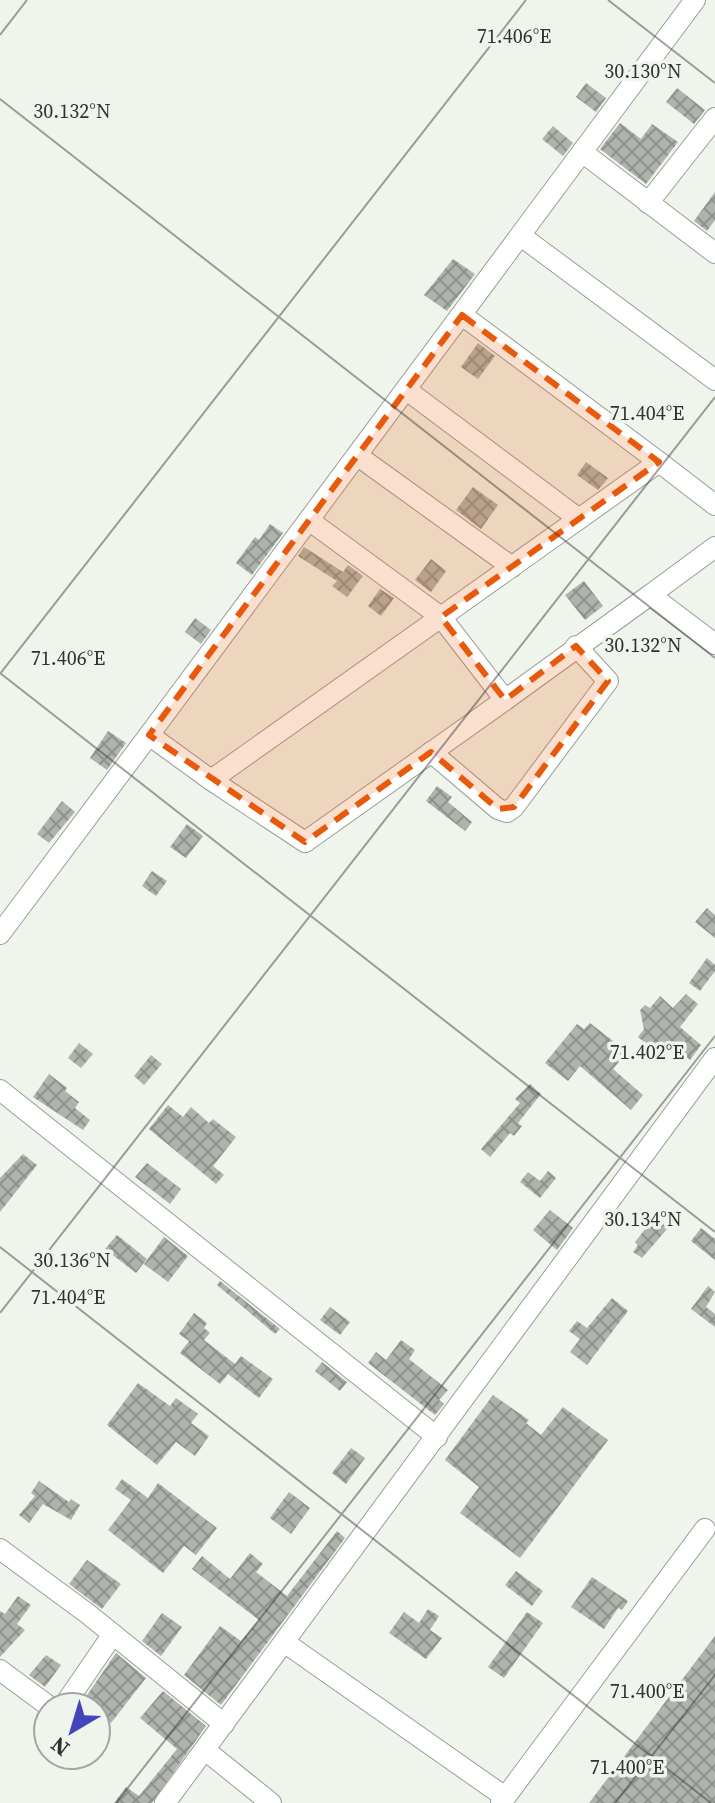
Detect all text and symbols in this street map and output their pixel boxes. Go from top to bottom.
text: 71.406°E [477,22,551,50]
text: 30.130°N [604,57,682,85]
text: 30.132°N [33,97,111,125]
text: 71.404°E [610,399,684,427]
text: 30.132°N [604,631,682,659]
text: 71.406°E [31,644,105,672]
text: 71.402°E [610,1038,684,1066]
text: 30.134°N [604,1205,682,1233]
text: 30.136°N [33,1246,111,1274]
text: 71.404°E [31,1283,105,1311]
text: 71.400°E [610,1677,684,1705]
north arrow [32,1691,112,1771]
text: N [44,1730,75,1764]
text: 71.400°E [590,1753,664,1781]

